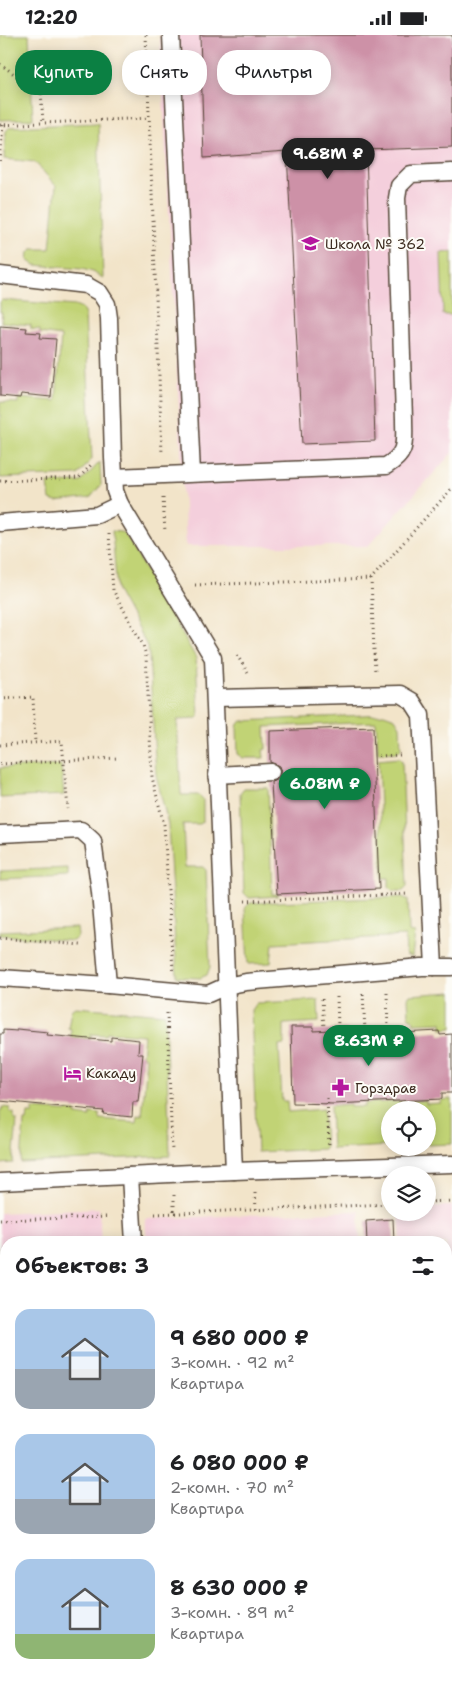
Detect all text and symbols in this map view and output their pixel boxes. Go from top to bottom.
text: 12:20 [25,5,78,30]
chip: Купить [15,50,112,95]
chip: Снять [122,50,207,95]
chip: Фильтры [217,50,331,95]
pin: 9.68M ₽ [282,137,374,180]
text: 9.68M ₽ [293,143,363,164]
school or university icon: Школа № 362 [301,234,321,254]
place label: Школа № 362 [325,235,425,253]
pin: 6.08M ₽ [279,767,371,810]
text: 6.08M ₽ [290,773,360,794]
pin: 8.63M ₽ [323,1025,415,1067]
text: 8.63M ₽ [334,1030,404,1051]
hotel icon: Какаду [62,1063,82,1083]
place label: Какаду [86,1064,136,1082]
pharmacy icon: Горздрав [331,1078,351,1098]
place label: Горздрав [355,1079,416,1097]
map controls [381,1101,436,1221]
button: locate [381,1101,436,1156]
button: layers [381,1166,436,1221]
text: Объектов: 3 [15,1252,149,1280]
icon: filters [409,1252,437,1280]
text: 9 680 000 ₽ [170,1324,309,1352]
icon: home [55,1329,115,1389]
text: 3-комн. · 92 m² [170,1352,295,1373]
text: Квартира [170,1373,244,1394]
text: 6 080 000 ₽ [170,1449,309,1477]
icon: home [55,1454,115,1514]
text: 2-комн. · 70 m² [170,1477,294,1498]
text: Квартира [170,1498,244,1519]
text: 8 630 000 ₽ [170,1574,308,1602]
icon: home [55,1579,115,1639]
text: 3-комн. · 89 m² [170,1602,295,1623]
text: Квартира [170,1623,244,1644]

